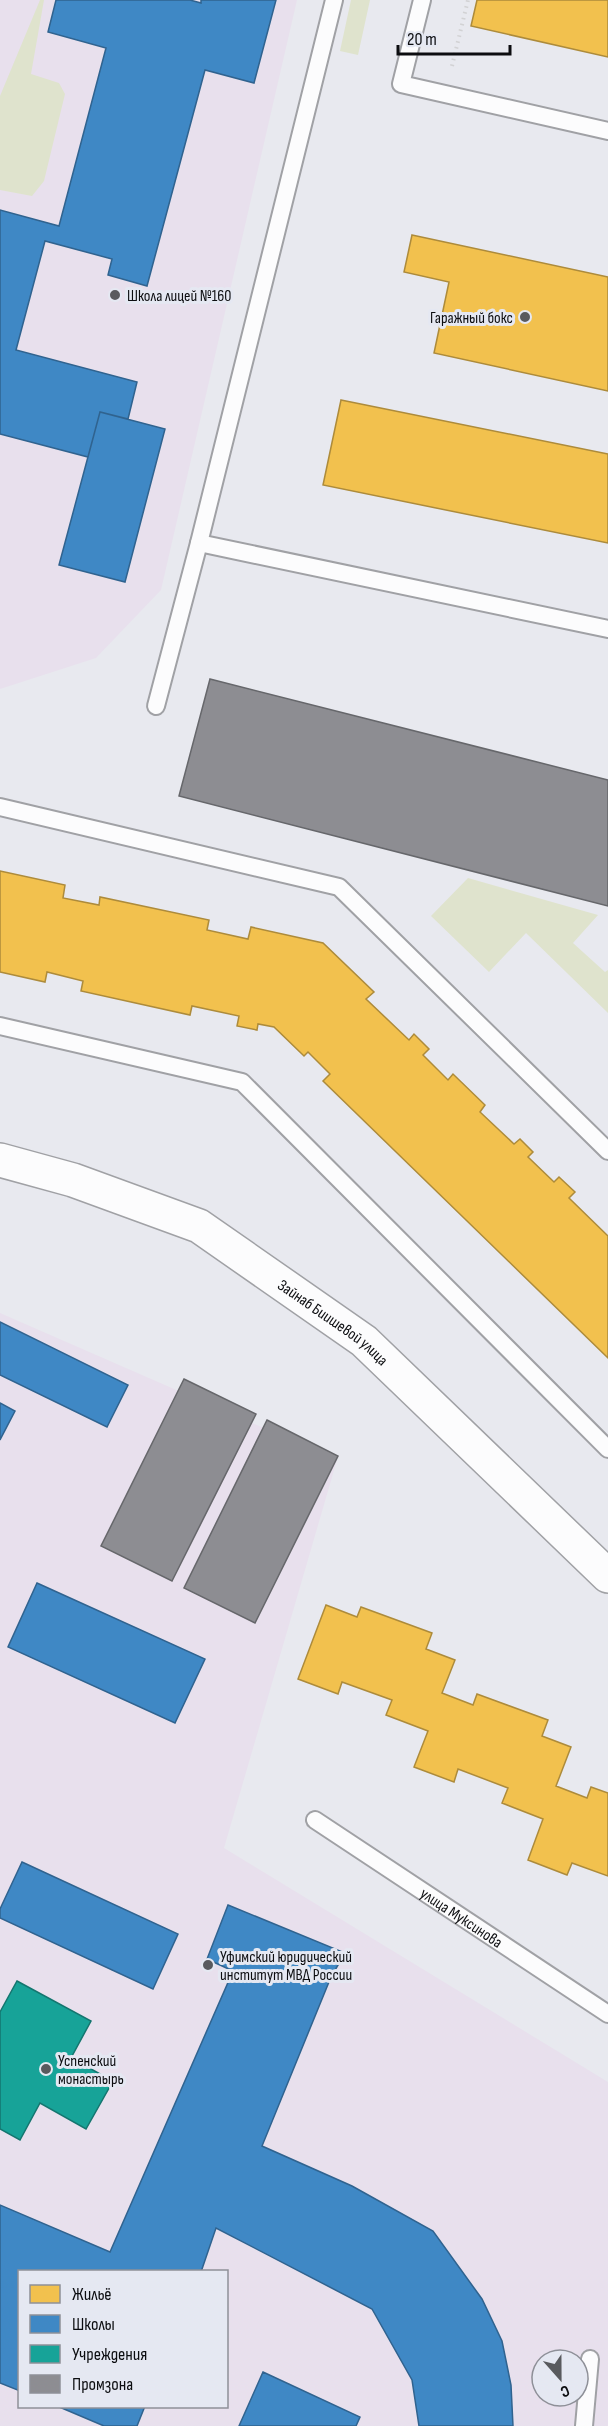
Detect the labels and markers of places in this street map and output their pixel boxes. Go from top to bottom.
place label: Школа лицей №160 [127,287,231,306]
marker: Школа лицей №160 [108,288,122,302]
place label: Гаражный бокс [430,309,513,328]
marker: Гаражный бокс [518,310,532,324]
place label: Уфимский юридический институт МВД России [220,1948,352,1985]
marker: Уфимский юридический институт МВД России [201,1958,215,1972]
place label: Успенский монастырь [58,2052,124,2089]
marker: Успенский монастырь [39,2062,53,2076]

